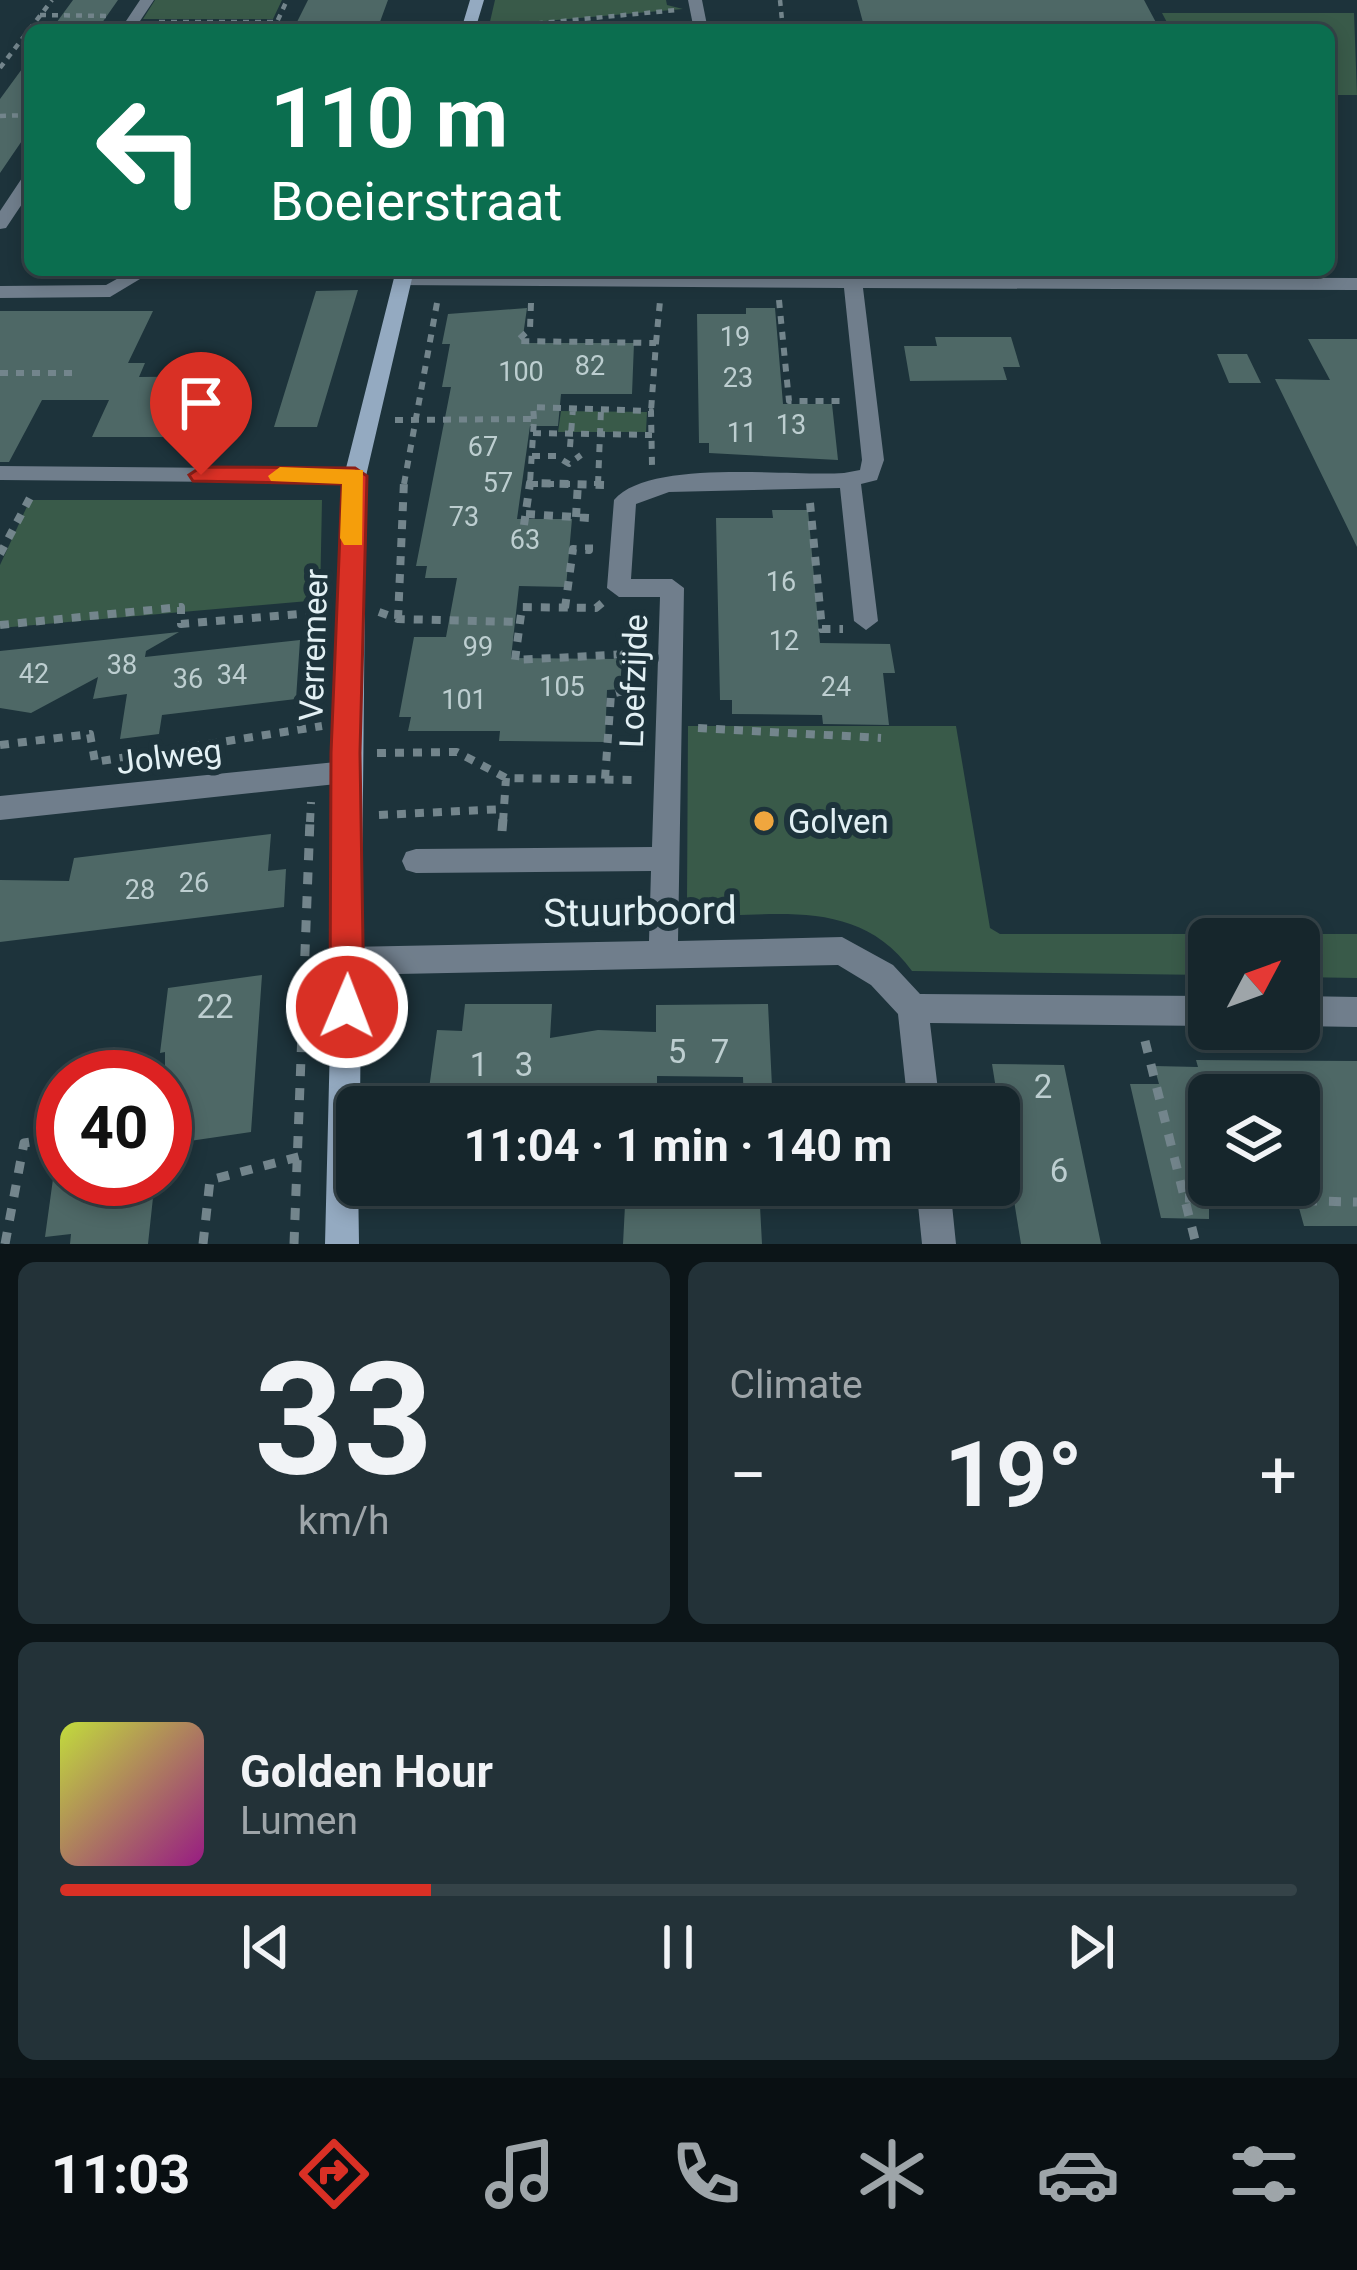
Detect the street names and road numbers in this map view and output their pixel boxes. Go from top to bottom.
street label: Verremeer [291,568,336,722]
street label: Loefzijde [612,613,655,749]
street label: Jolweg [114,731,224,782]
street label: Stuurboord [543,887,737,937]

